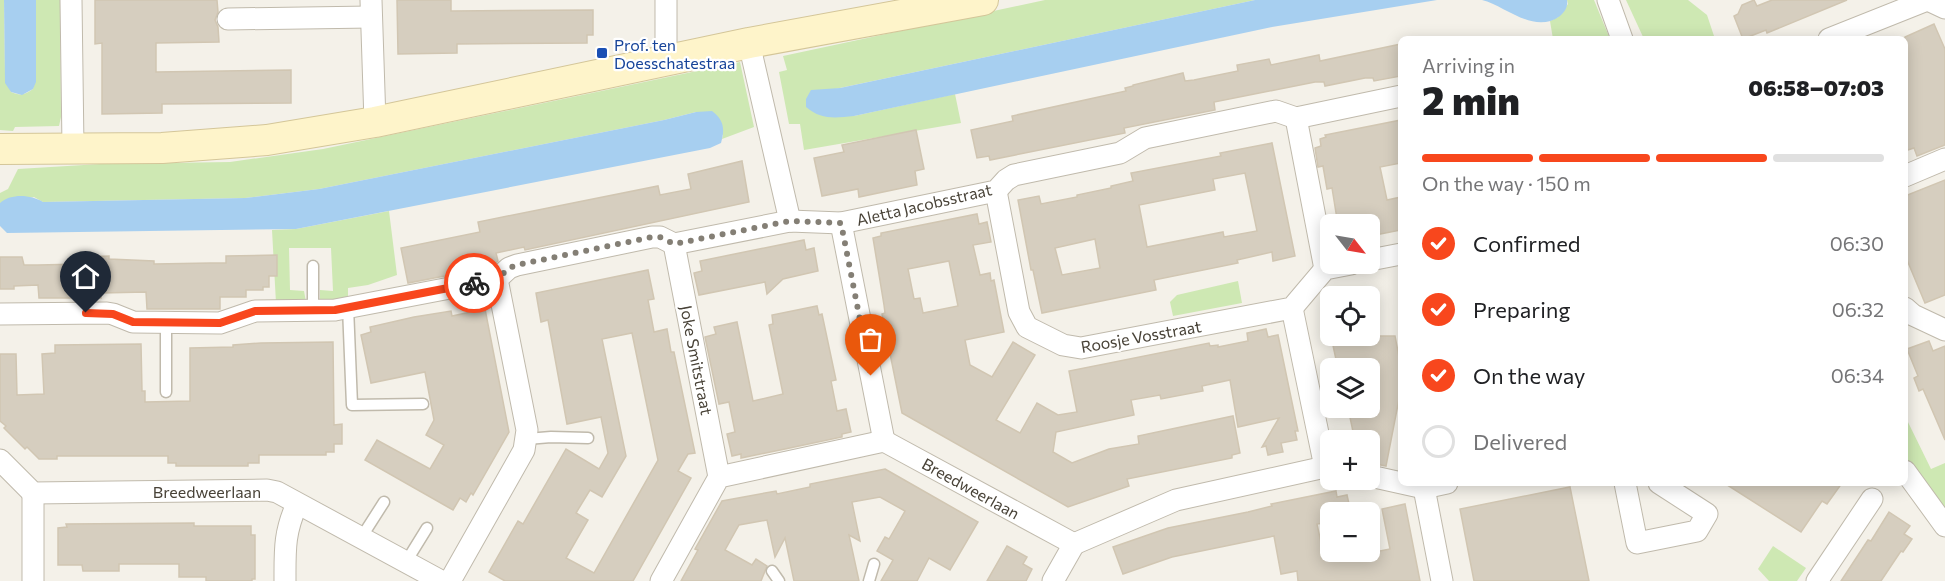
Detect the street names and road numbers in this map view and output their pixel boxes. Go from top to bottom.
street label: Aletta Jacobsstraat [854,179,994,229]
street label: Joke Smitstraat [677,304,717,417]
street label: Roosje Vosstraat [1079,316,1203,356]
street label: Breedweerlaan [919,453,1023,523]
street label: Breedweerlaan [153,482,261,501]

